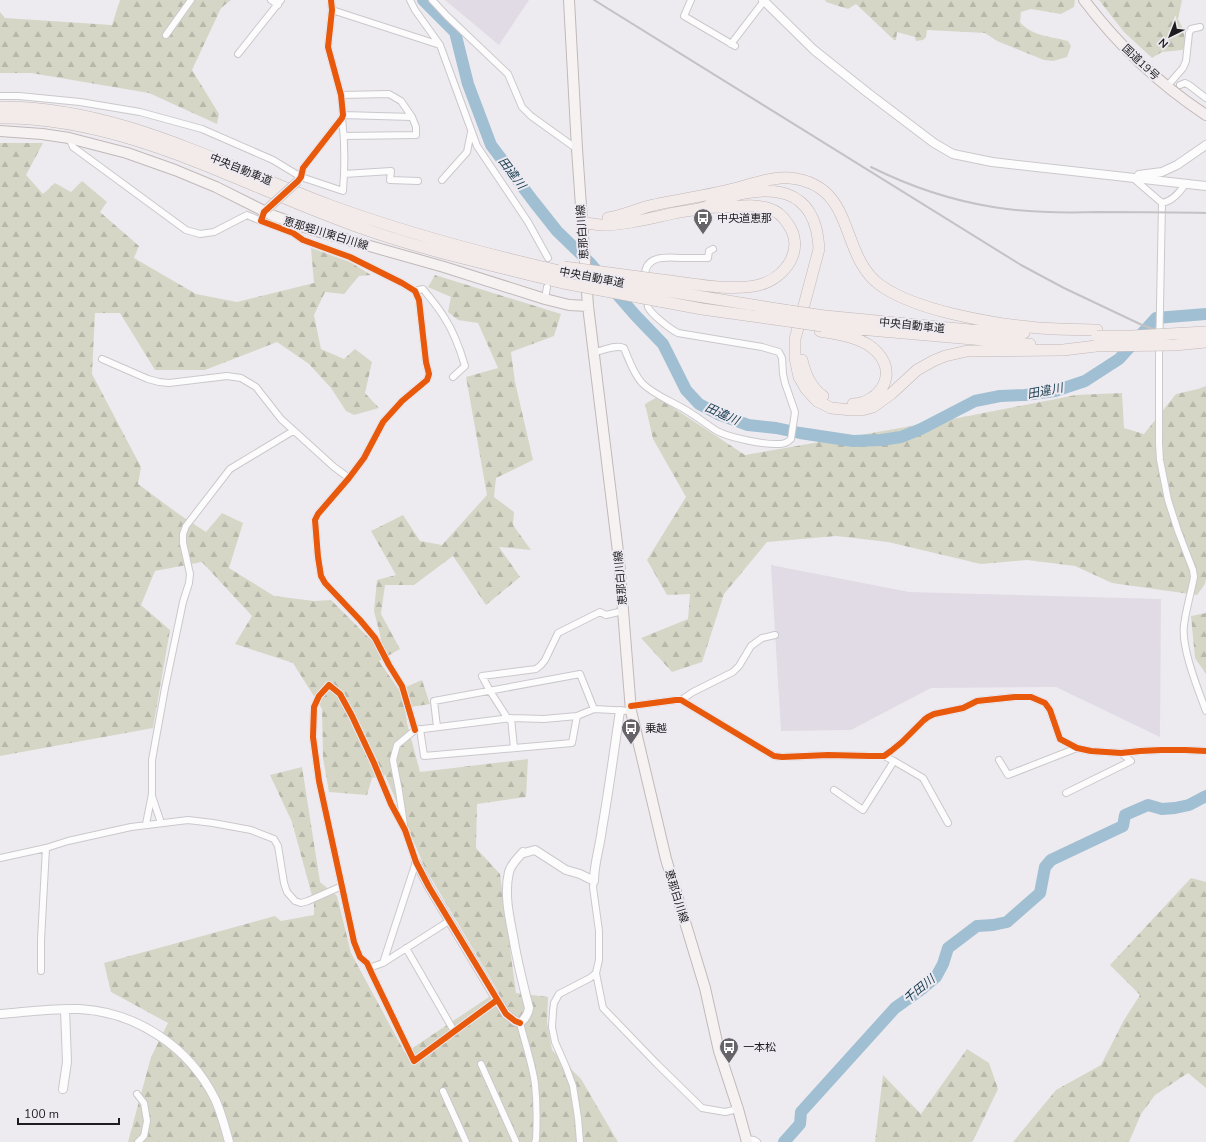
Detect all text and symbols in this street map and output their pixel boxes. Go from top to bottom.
north arrow [1150,16,1190,56]
text: N [1155,35,1172,51]
street label: 国道19号 [1119,41,1163,84]
street label: 中央自動車道 [207,150,274,189]
water label: 田違川 [495,154,530,194]
street label: 恵那白川線 [573,204,592,260]
bus stop icon: 中央道恵那 [692,207,714,235]
place label: 中央道恵那 [717,211,772,226]
street label: 恵那蛭川東白川線 [282,213,370,254]
street label: 中央自動車道 [558,264,626,291]
street label: 中央自動車道 [878,315,946,336]
water label: 田違川 [1026,379,1066,402]
water label: 田違川 [702,399,744,429]
street label: 恵那白川線 [611,550,630,606]
bus stop icon: 乗越 [620,717,642,745]
place label: 乗越 [645,721,667,736]
street label: 恵那白川線 [661,868,692,925]
water label: 千田川 [900,970,940,1007]
bus stop icon: 一本松 [718,1036,740,1064]
place label: 一本松 [743,1040,776,1055]
scale bar [18,1100,119,1126]
text: 100 m [24,1106,59,1122]

